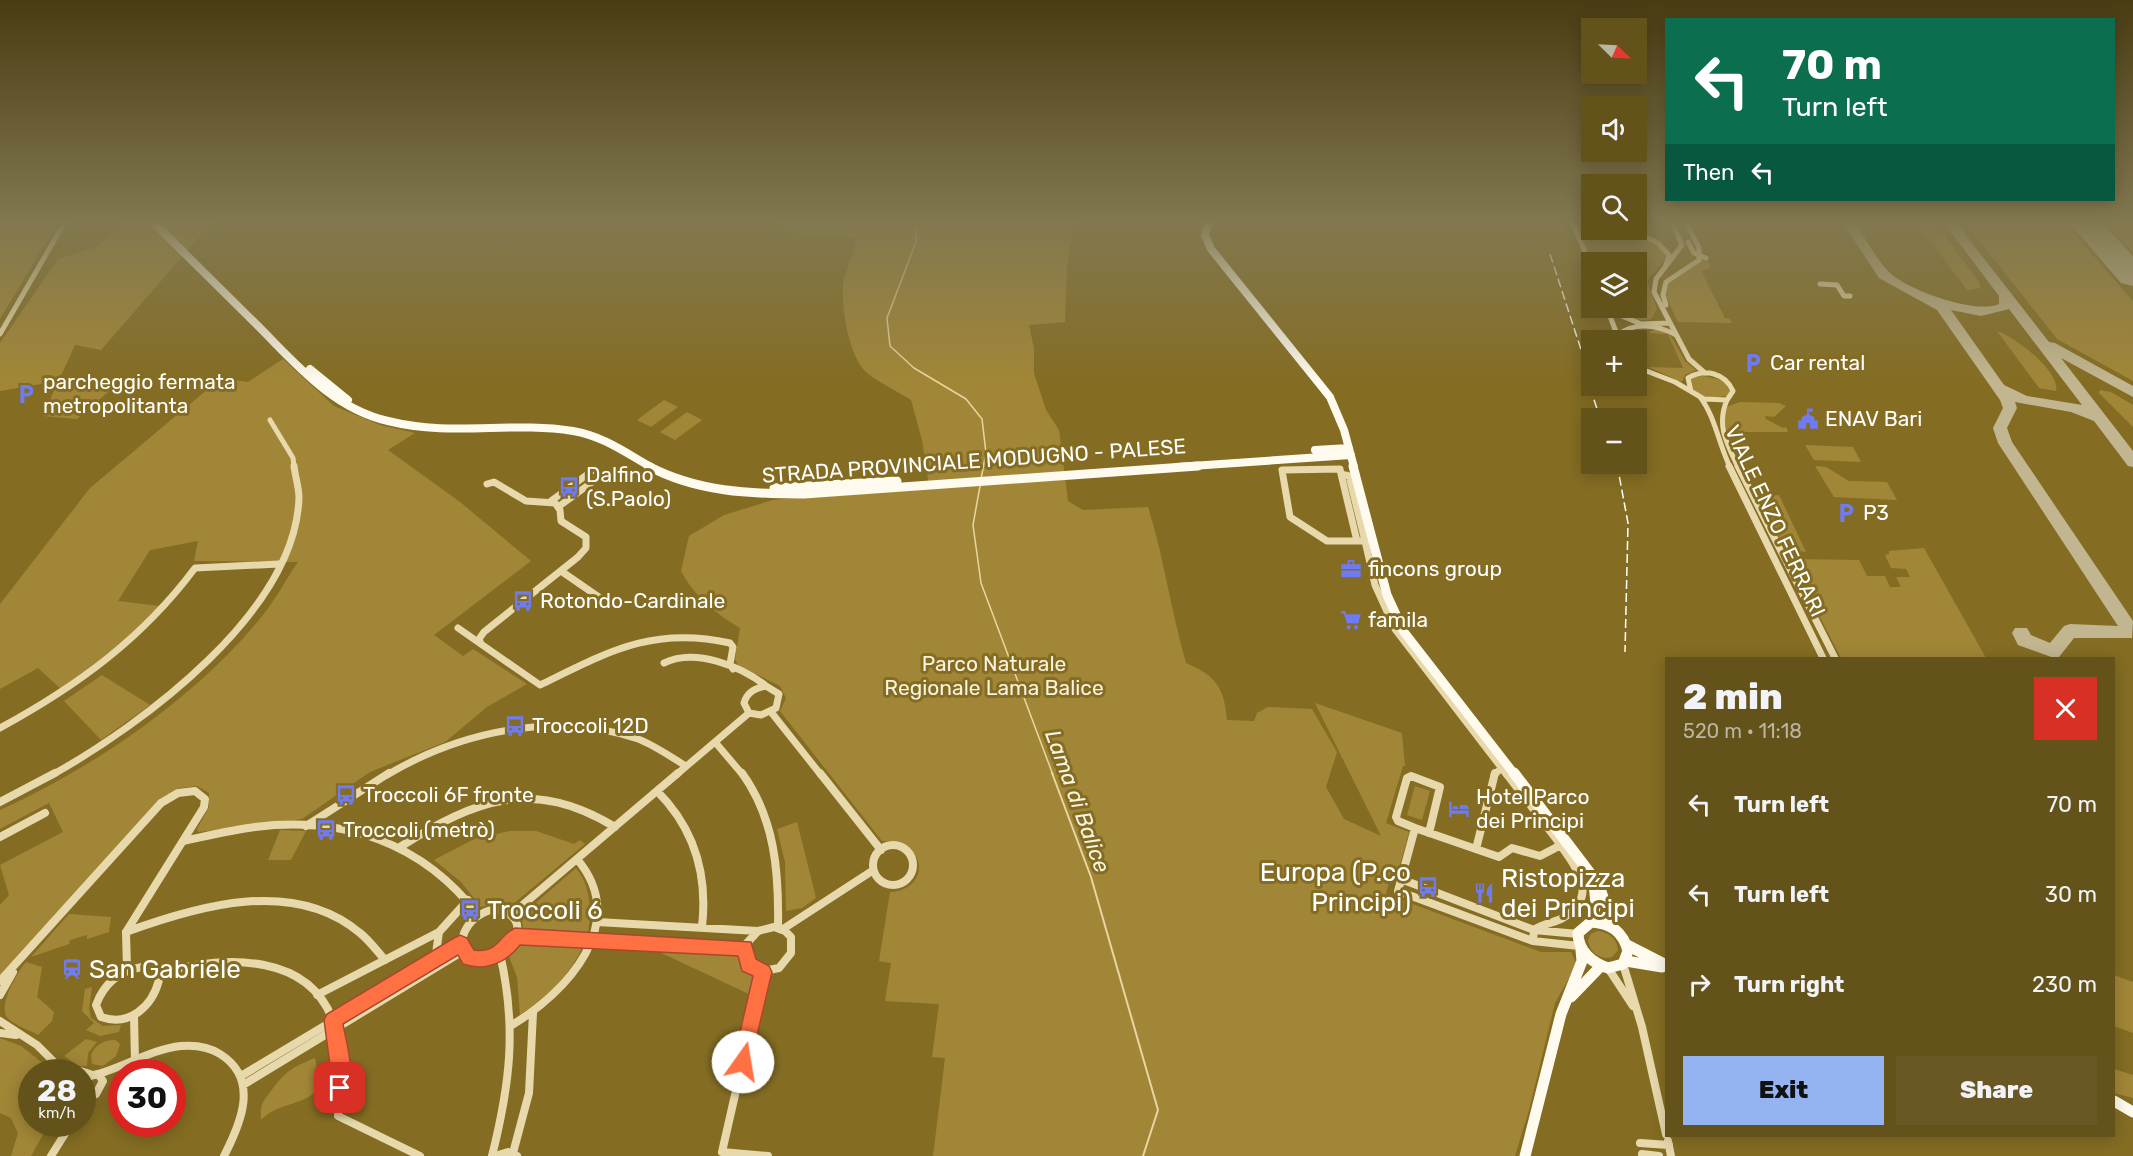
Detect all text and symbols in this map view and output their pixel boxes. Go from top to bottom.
north arrow [1581,18,1647,84]
map controls [1581,18,1647,474]
text: 70 m [1782,40,1882,90]
icon: left [1683,42,1761,120]
text: Turn left [1782,91,1887,123]
button: sound [1581,96,1647,162]
icon: left [1746,156,1779,189]
text: Then [1683,159,1734,186]
button: search [1581,174,1647,240]
button: layers [1581,252,1647,318]
button: + [1581,330,1647,396]
place label: Car rental [1770,350,1865,375]
parking icon: Car rental [1741,351,1765,375]
place label: parcheggio fermata metropolitanta [43,369,236,418]
parking icon: parcheggio fermata metropolitanta [14,382,38,406]
place label: ENAV Bari [1825,406,1922,431]
public building icon: ENAV Bari [1796,407,1820,431]
button: − [1581,408,1647,474]
street label: VIALE ENZO FERRARI [1720,421,1831,621]
street label: STRADA PROVINCIALE MODUGNO - PALESE [761,433,1187,488]
place label: Dalfino (S.Paolo) [586,462,671,511]
bus stop icon: Dalfino (S.Paolo) [557,475,581,499]
place label: P3 [1863,500,1889,525]
parking icon: P3 [1834,501,1858,525]
place label: fincons group [1368,556,1502,581]
office icon: fincons group [1339,557,1363,581]
place label: Rotondo-Cardinale [540,588,725,613]
bus stop icon: Rotondo-Cardinale [511,589,535,613]
place label: famila [1368,607,1428,632]
supermarket icon: famila [1339,608,1363,632]
park label: Parco Naturale Regionale Lama Balice [884,651,1104,700]
text: 2 min [1683,675,1783,718]
button: close [2034,677,2097,740]
place label: Troccoli 12D [532,713,649,738]
bus stop icon: Troccoli 12D [503,714,527,738]
text: 520 m · 11:18 [1683,719,1802,743]
water label: Lama di Balice [1039,726,1116,876]
place label: Troccoli 6F fronte [363,782,534,807]
bus stop icon: Troccoli 6F fronte [334,783,358,807]
place label: Hotel Parco dei Principi [1476,784,1589,833]
icon: left [1683,788,1716,821]
text: Turn left [1734,791,1829,818]
text: 70 m [2047,791,2097,818]
hotel icon: Hotel Parco dei Principi [1447,797,1471,821]
place label: Troccoli (metrò) [343,817,495,842]
bus stop icon: Troccoli (metrò) [314,818,338,842]
place label: Europa (P.co Principi) [1260,857,1411,918]
place label: Ristopizza dei Principi [1501,863,1635,924]
bus stop icon: Europa (P.co Principi) [1416,875,1440,899]
icon: left [1683,878,1716,911]
restaurant icon: Ristopizza dei Principi [1472,881,1496,905]
text: Turn left [1734,881,1829,908]
text: 30 m [2045,881,2097,908]
place label: Troccoli 6 [487,895,603,926]
bus stop icon: Troccoli 6 [458,898,482,922]
place label: San Gabriele [89,954,241,985]
station icon: San Gabriele [60,957,84,981]
icon: right [1683,968,1716,1001]
text: Turn right [1734,971,1844,998]
text: 230 m [2032,971,2097,998]
position arrow [711,1030,775,1094]
button: Exit [1683,1056,1884,1125]
button: Share [1896,1056,2097,1125]
speed limit sign: 30 [108,1059,186,1137]
pin [314,1062,365,1113]
icon: arrive [323,1071,356,1104]
text: 28 [37,1073,77,1109]
text: km/h [38,1104,76,1122]

